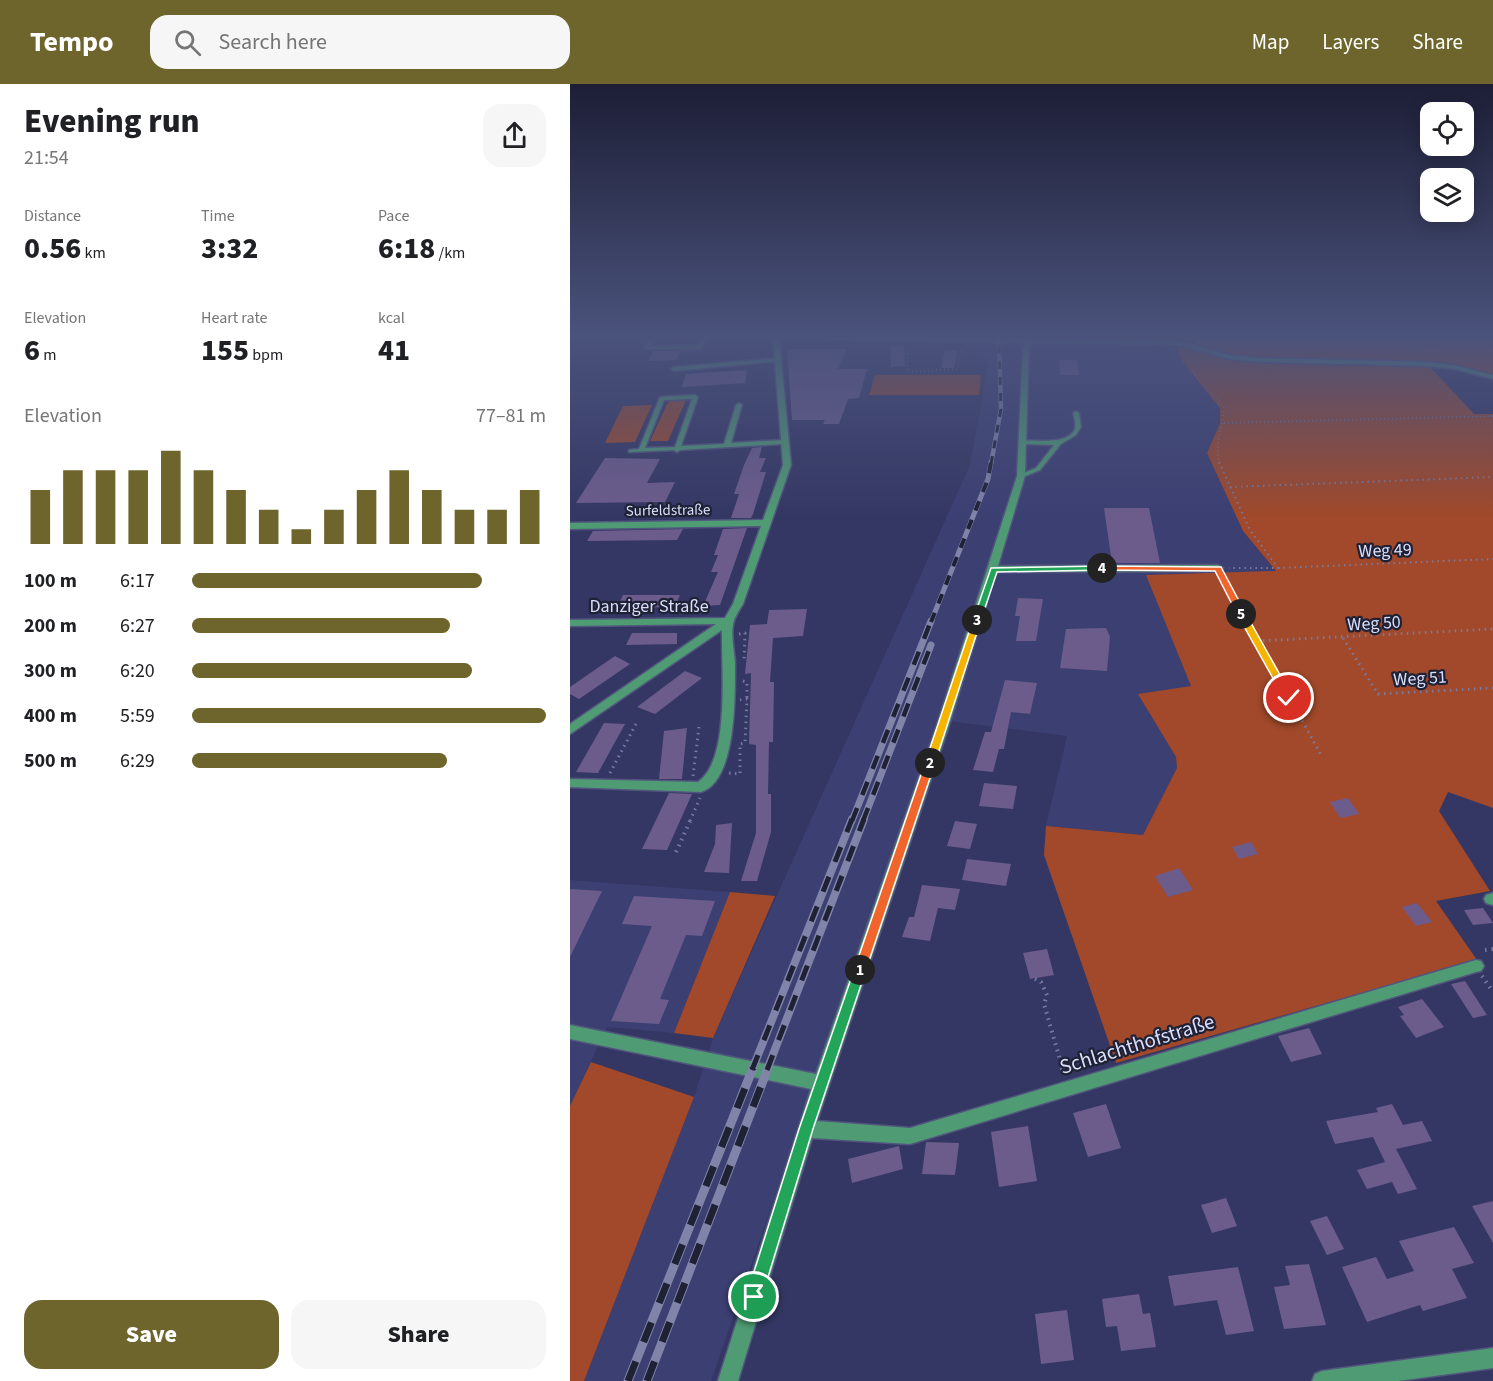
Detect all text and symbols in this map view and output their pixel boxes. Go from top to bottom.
search box [150,15,570,69]
text: Tempo [30,22,114,62]
icon: search [171,26,204,59]
text: Search here [219,26,327,58]
text: Map [1252,27,1289,57]
text: Layers [1322,27,1379,57]
text: Share [1412,27,1463,57]
text: Evening run [24,98,200,145]
map controls [1420,102,1474,222]
button: locate [1420,102,1474,156]
button: share [483,104,546,167]
text: 21:54 [24,144,69,172]
button: layers [1420,168,1474,222]
text: Distance [24,205,81,227]
text: Time [201,205,235,227]
text: Pace [378,205,409,227]
text: 0.56 [24,227,81,270]
text: 3:32 [201,227,258,270]
text: 6:18 [378,227,435,270]
text: km [81,242,106,264]
text: /km [435,242,465,264]
text: Elevation [24,307,86,329]
text: Heart rate [201,307,268,329]
text: kcal [378,307,405,329]
text: 6 [24,329,40,372]
text: 155 [201,329,249,372]
text: 41 [378,329,410,372]
text: m [40,344,57,366]
text: bpm [249,344,283,366]
text: Elevation [24,402,102,430]
text: 77–81 m [476,402,546,430]
street label: Surfeldstraße [625,499,711,522]
street label: Weg 49 [1358,537,1412,564]
pin: 4 [1087,553,1117,583]
text: 4 [1098,557,1106,579]
text: 100 m [24,567,77,595]
text: 6:17 [120,567,155,595]
street label: Danziger Straße [589,594,709,619]
pin: 5 [1226,599,1256,629]
text: 5 [1237,603,1245,625]
pin: 3 [962,605,992,635]
text: 3 [973,609,981,631]
street label: Weg 50 [1347,610,1401,637]
text: 200 m [24,612,77,640]
text: 6:27 [120,612,155,640]
text: 300 m [24,657,77,685]
text: 6:20 [120,657,155,685]
street label: Weg 51 [1393,665,1447,692]
pin [1263,672,1314,723]
icon: check [1272,681,1305,714]
text: 400 m [24,702,77,730]
text: 5:59 [120,702,155,730]
text: 500 m [24,747,77,775]
text: 6:29 [120,747,155,775]
pin: 2 [915,748,945,778]
text: 2 [926,752,934,774]
pin: 1 [845,955,875,985]
text: 1 [856,959,864,981]
street label: Schlachthofstraße [1056,1006,1218,1082]
pin [728,1271,779,1322]
icon: arrive [737,1280,770,1313]
button: Save [24,1300,279,1369]
button: Share [291,1300,546,1369]

